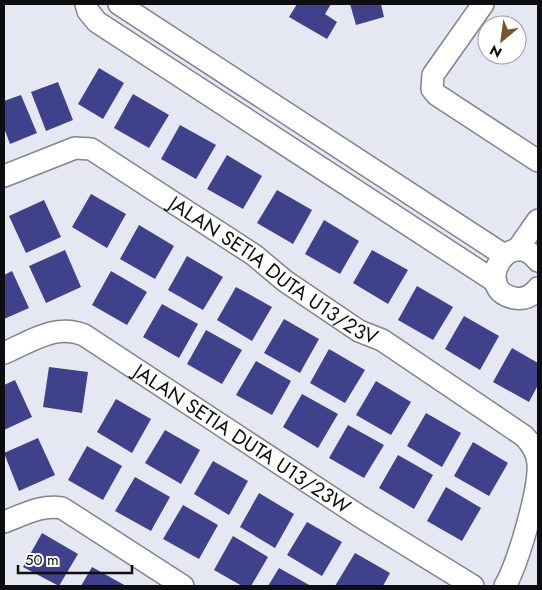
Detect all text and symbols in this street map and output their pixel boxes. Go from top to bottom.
north arrow [477,15,527,65]
text: N [486,40,505,63]
street label: JALAN SETIA DUTA U13/23V [160,188,383,352]
street label: JALAN SETIA DUTA U13/23W [125,356,356,521]
scale bar [18,542,131,574]
text: 50 m [25,549,59,571]

